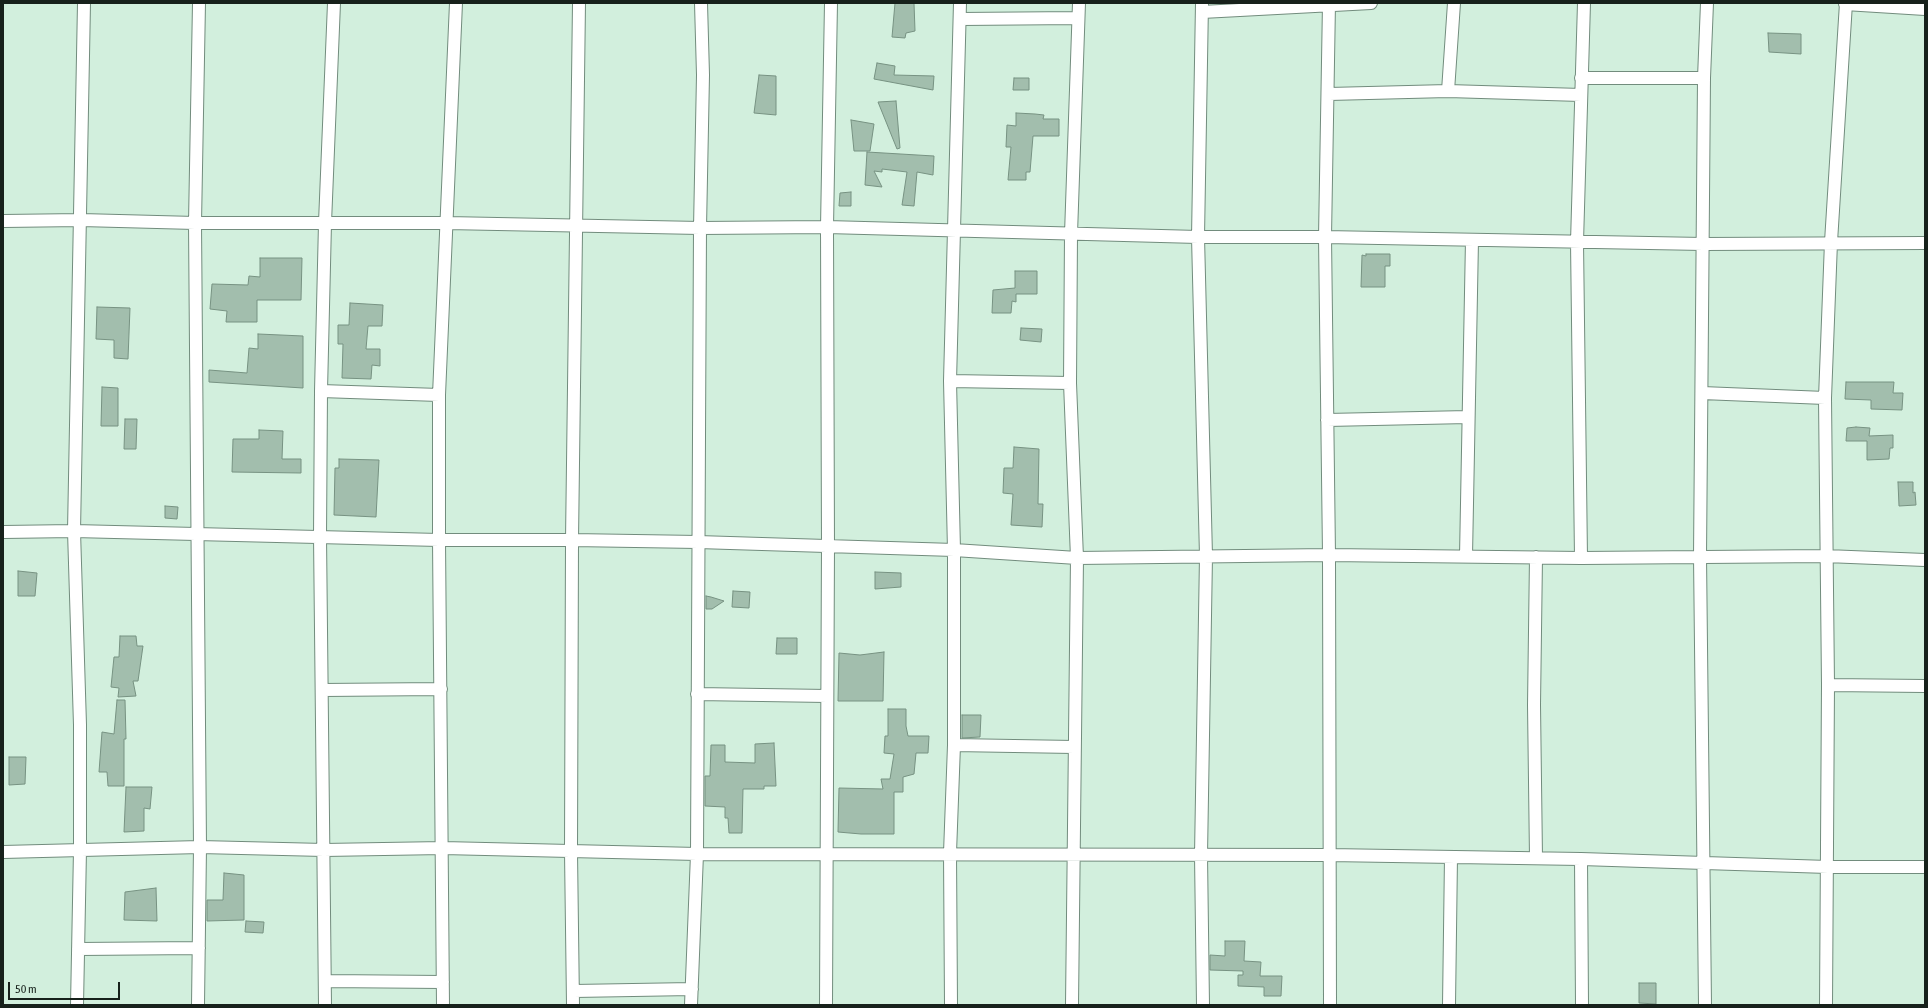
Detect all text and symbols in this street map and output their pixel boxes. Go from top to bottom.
scale bar [10,974,122,1000]
text: 50 m [15,982,37,996]

